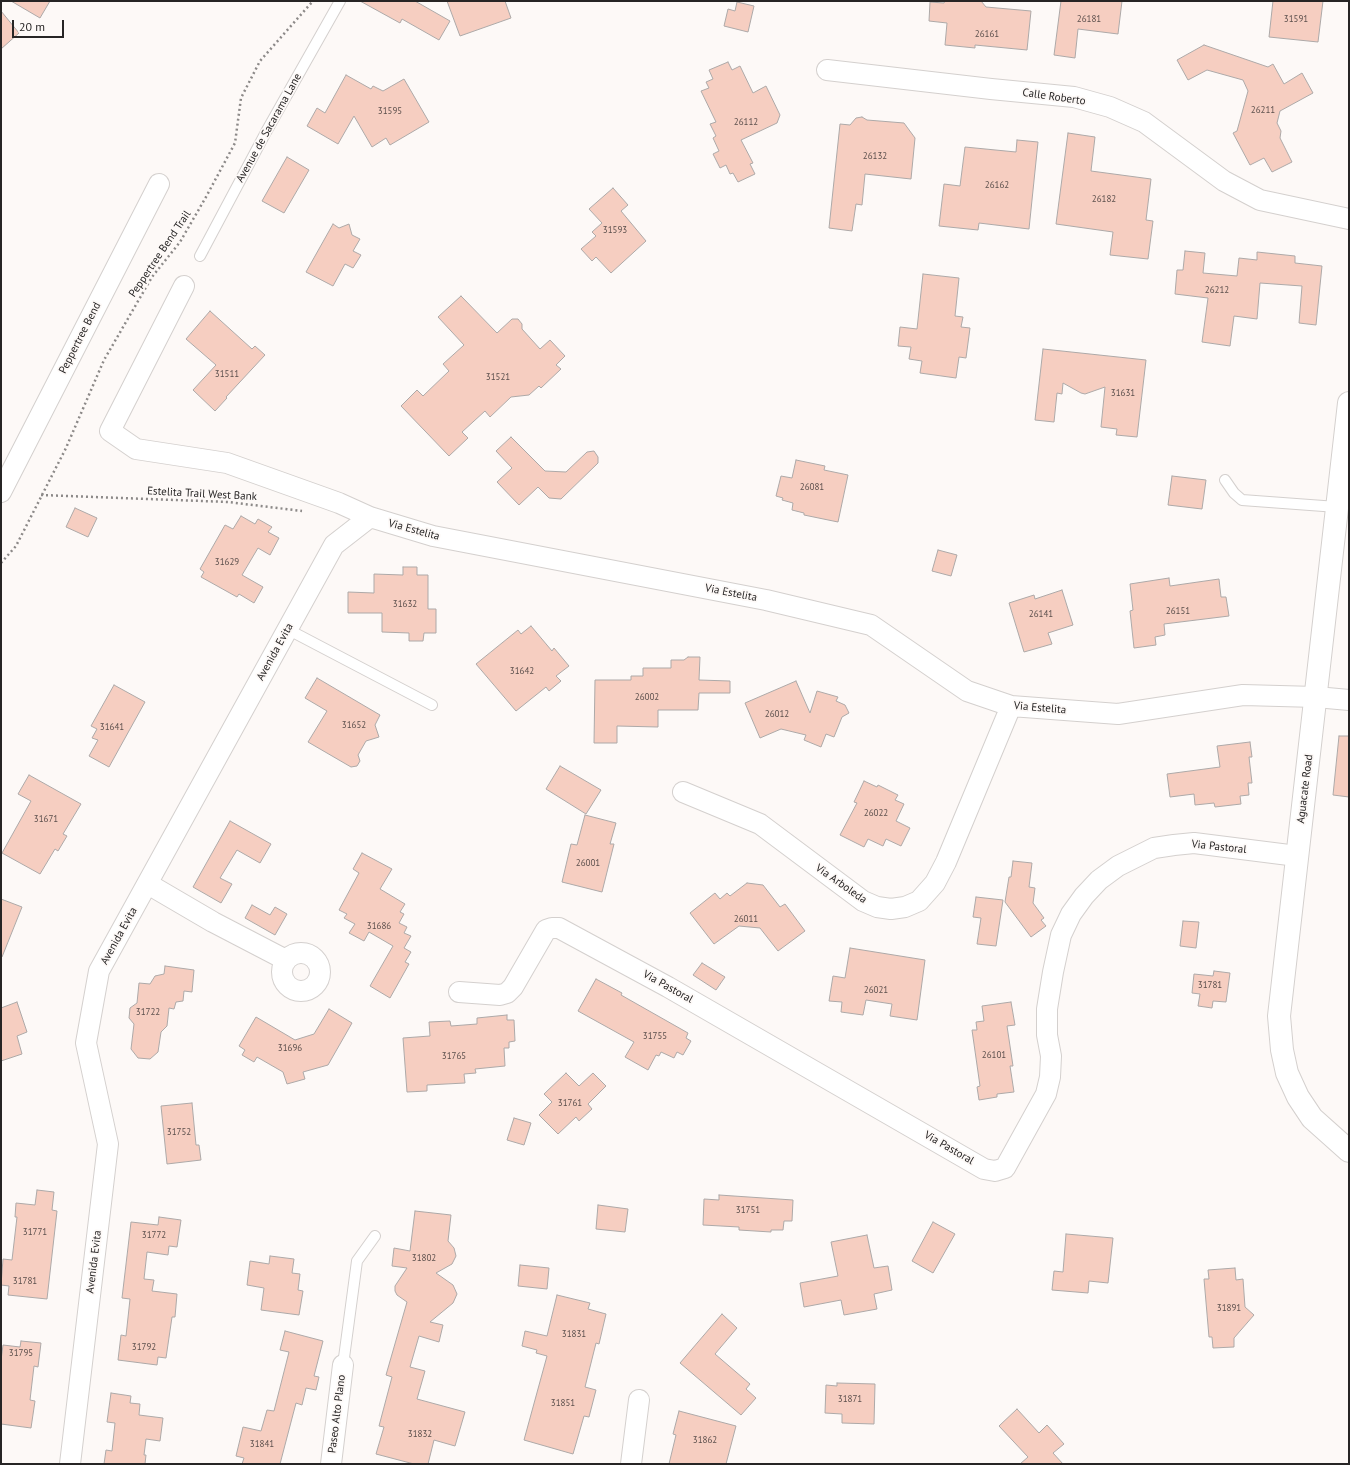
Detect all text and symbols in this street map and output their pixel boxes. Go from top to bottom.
scale bar [14,12,66,38]
house number: 26181 [1077,14,1101,24]
house number: 31591 [1284,14,1308,24]
text: 20 m [19,19,45,34]
house number: 26161 [975,29,999,39]
street label: Avenue de Sacarama Lane [234,71,304,185]
street label: Calle Roberto [1022,86,1086,108]
house number: 26211 [1251,105,1275,115]
house number: 31595 [378,106,402,116]
house number: 26112 [734,117,758,127]
house number: 26132 [863,151,887,161]
house number: 26162 [985,180,1009,190]
house number: 26182 [1092,194,1116,204]
street label: Peppertree Bend Trail [126,208,194,300]
house number: 31593 [603,225,627,235]
house number: 26212 [1205,285,1229,295]
street label: Peppertree Bend [56,300,104,376]
house number: 31511 [215,369,239,379]
house number: 31521 [486,372,510,382]
house number: 31631 [1111,388,1135,398]
house number: 26081 [800,482,824,492]
street label: Estelita Trail West Bank [147,485,257,503]
street label: Via Estelita [387,517,441,543]
house number: 31629 [215,557,239,567]
street label: Via Estelita [704,581,758,605]
house number: 31632 [393,599,417,609]
house number: 26151 [1166,606,1190,616]
house number: 26141 [1029,609,1053,619]
street label: Avenida Evita [254,621,296,683]
house number: 31642 [510,666,534,676]
house number: 26002 [635,692,659,702]
street label: Via Estelita [1013,699,1067,717]
house number: 26012 [765,709,789,719]
house number: 31652 [342,720,366,730]
house number: 31641 [100,722,124,732]
street label: Aguacate Road [1294,754,1316,824]
house number: 26022 [864,808,888,818]
house number: 31671 [34,814,58,824]
street label: Via Pastoral [1191,838,1247,856]
house number: 26001 [576,858,600,868]
street label: Via Arboleda [813,861,869,907]
street label: Avenida Evita [98,905,140,967]
house number: 26011 [734,914,758,924]
house number: 31686 [367,921,391,931]
street label: Via Pastoral [641,968,695,1006]
house number: 31781 [1198,980,1222,990]
house number: 26021 [864,985,888,995]
house number: 31722 [136,1007,160,1017]
house number: 31755 [643,1031,667,1041]
house number: 31696 [278,1043,302,1053]
house number: 26101 [982,1050,1006,1060]
house number: 31765 [442,1051,466,1061]
house number: 31761 [558,1098,582,1108]
house number: 31752 [167,1127,191,1137]
street label: Via Pastoral [922,1128,976,1168]
house number: 31751 [736,1205,760,1215]
house number: 31771 [23,1227,47,1237]
street label: Avenida Evita [84,1230,104,1294]
house number: 31772 [142,1230,166,1240]
house number: 31802 [412,1253,436,1263]
house number: 31781 [13,1276,37,1286]
house number: 31891 [1217,1303,1241,1313]
house number: 31831 [562,1329,586,1339]
house number: 31792 [132,1342,156,1352]
house number: 31795 [9,1348,33,1358]
street label: Paseo Alto Plano [326,1374,348,1454]
house number: 31871 [838,1394,862,1404]
house number: 31851 [551,1398,575,1408]
house number: 31832 [408,1429,432,1439]
house number: 31862 [693,1435,717,1445]
house number: 31841 [250,1439,274,1449]

